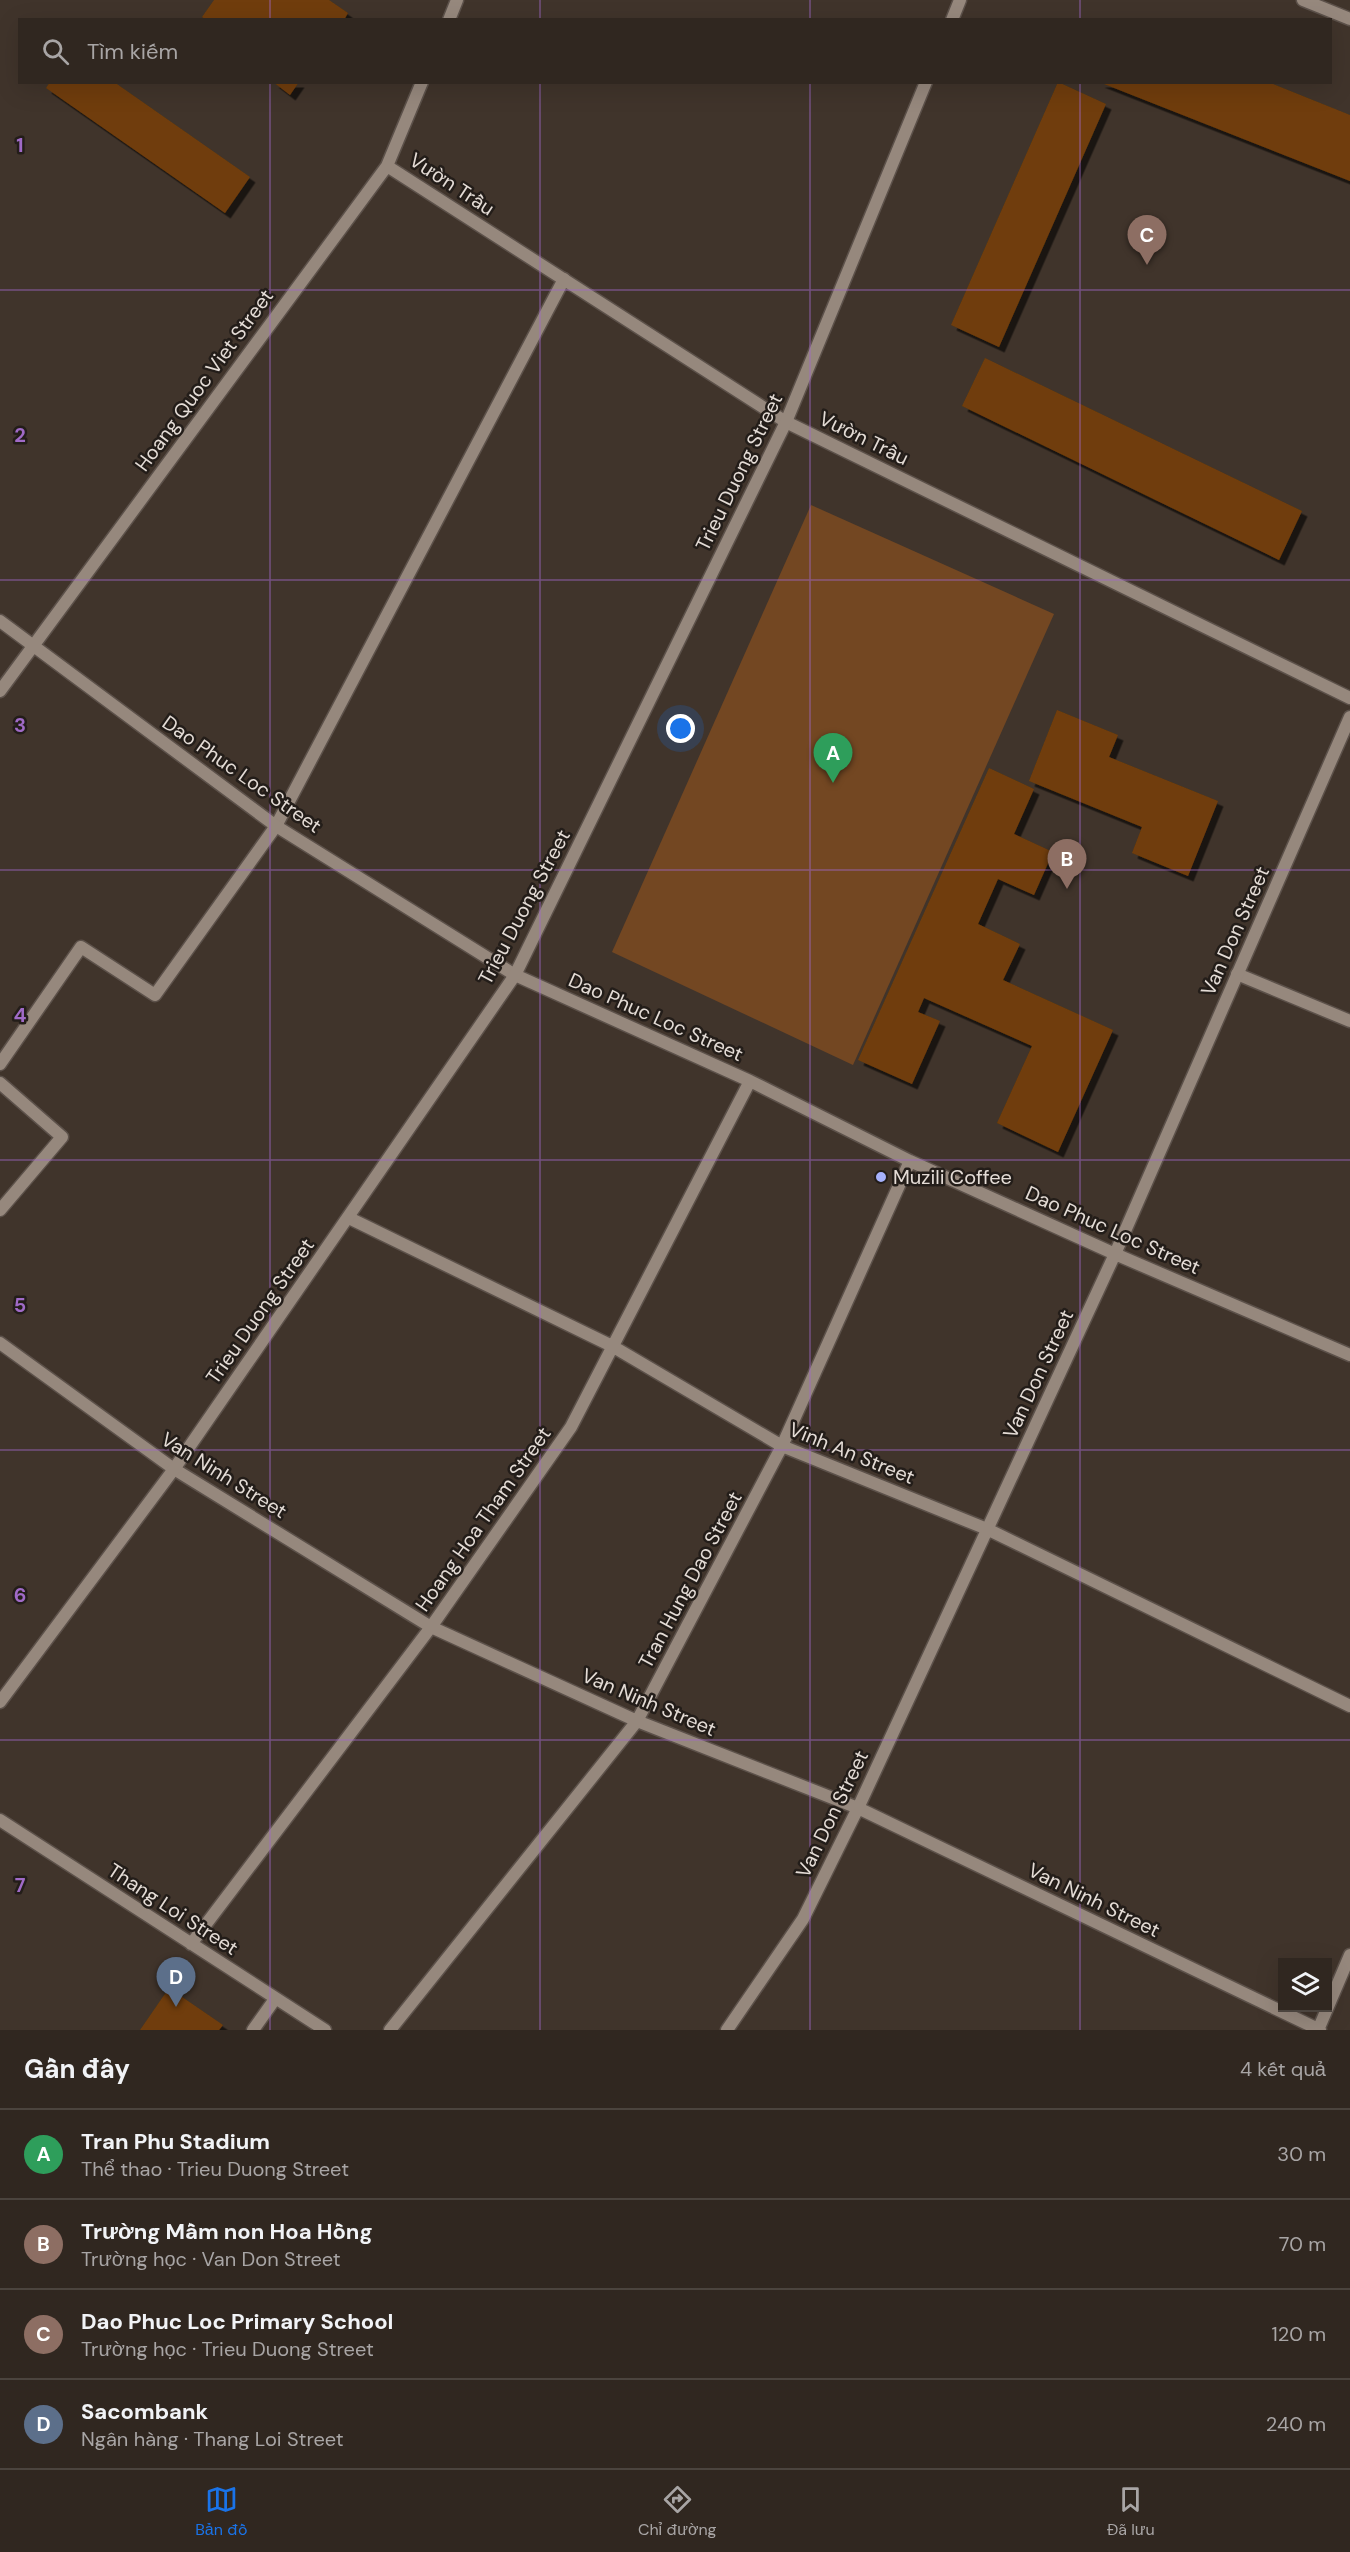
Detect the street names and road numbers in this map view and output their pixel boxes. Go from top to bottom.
street label: Vườn Trầu [404,147,500,221]
street label: Hoang Quoc Viet Street [129,284,279,476]
street label: Trieu Duong Street [690,389,788,555]
street label: Vườn Trầu [815,405,913,471]
street label: Dao Phuc Loc Street [157,709,327,839]
street label: Trieu Duong Street [472,825,576,989]
street label: Van Don Street [1195,862,1275,1000]
street label: Dao Phuc Loc Street [565,967,748,1067]
street label: Dao Phuc Loc Street [1022,1180,1205,1280]
street label: Trieu Duong Street [200,1233,320,1389]
street label: Van Don Street [997,1305,1079,1443]
street label: Vinh An Street [785,1416,919,1490]
street label: Hoang Hoa Tham Street [409,1422,557,1616]
street label: Van Ninh Street [156,1426,292,1524]
street label: Tran Hung Dao Street [632,1487,748,1673]
street label: Van Ninh Street [578,1662,720,1742]
street label: Van Don Street [790,1746,874,1882]
street label: Thang Loi Street [103,1857,243,1961]
street label: Van Ninh Street [1024,1857,1164,1943]

